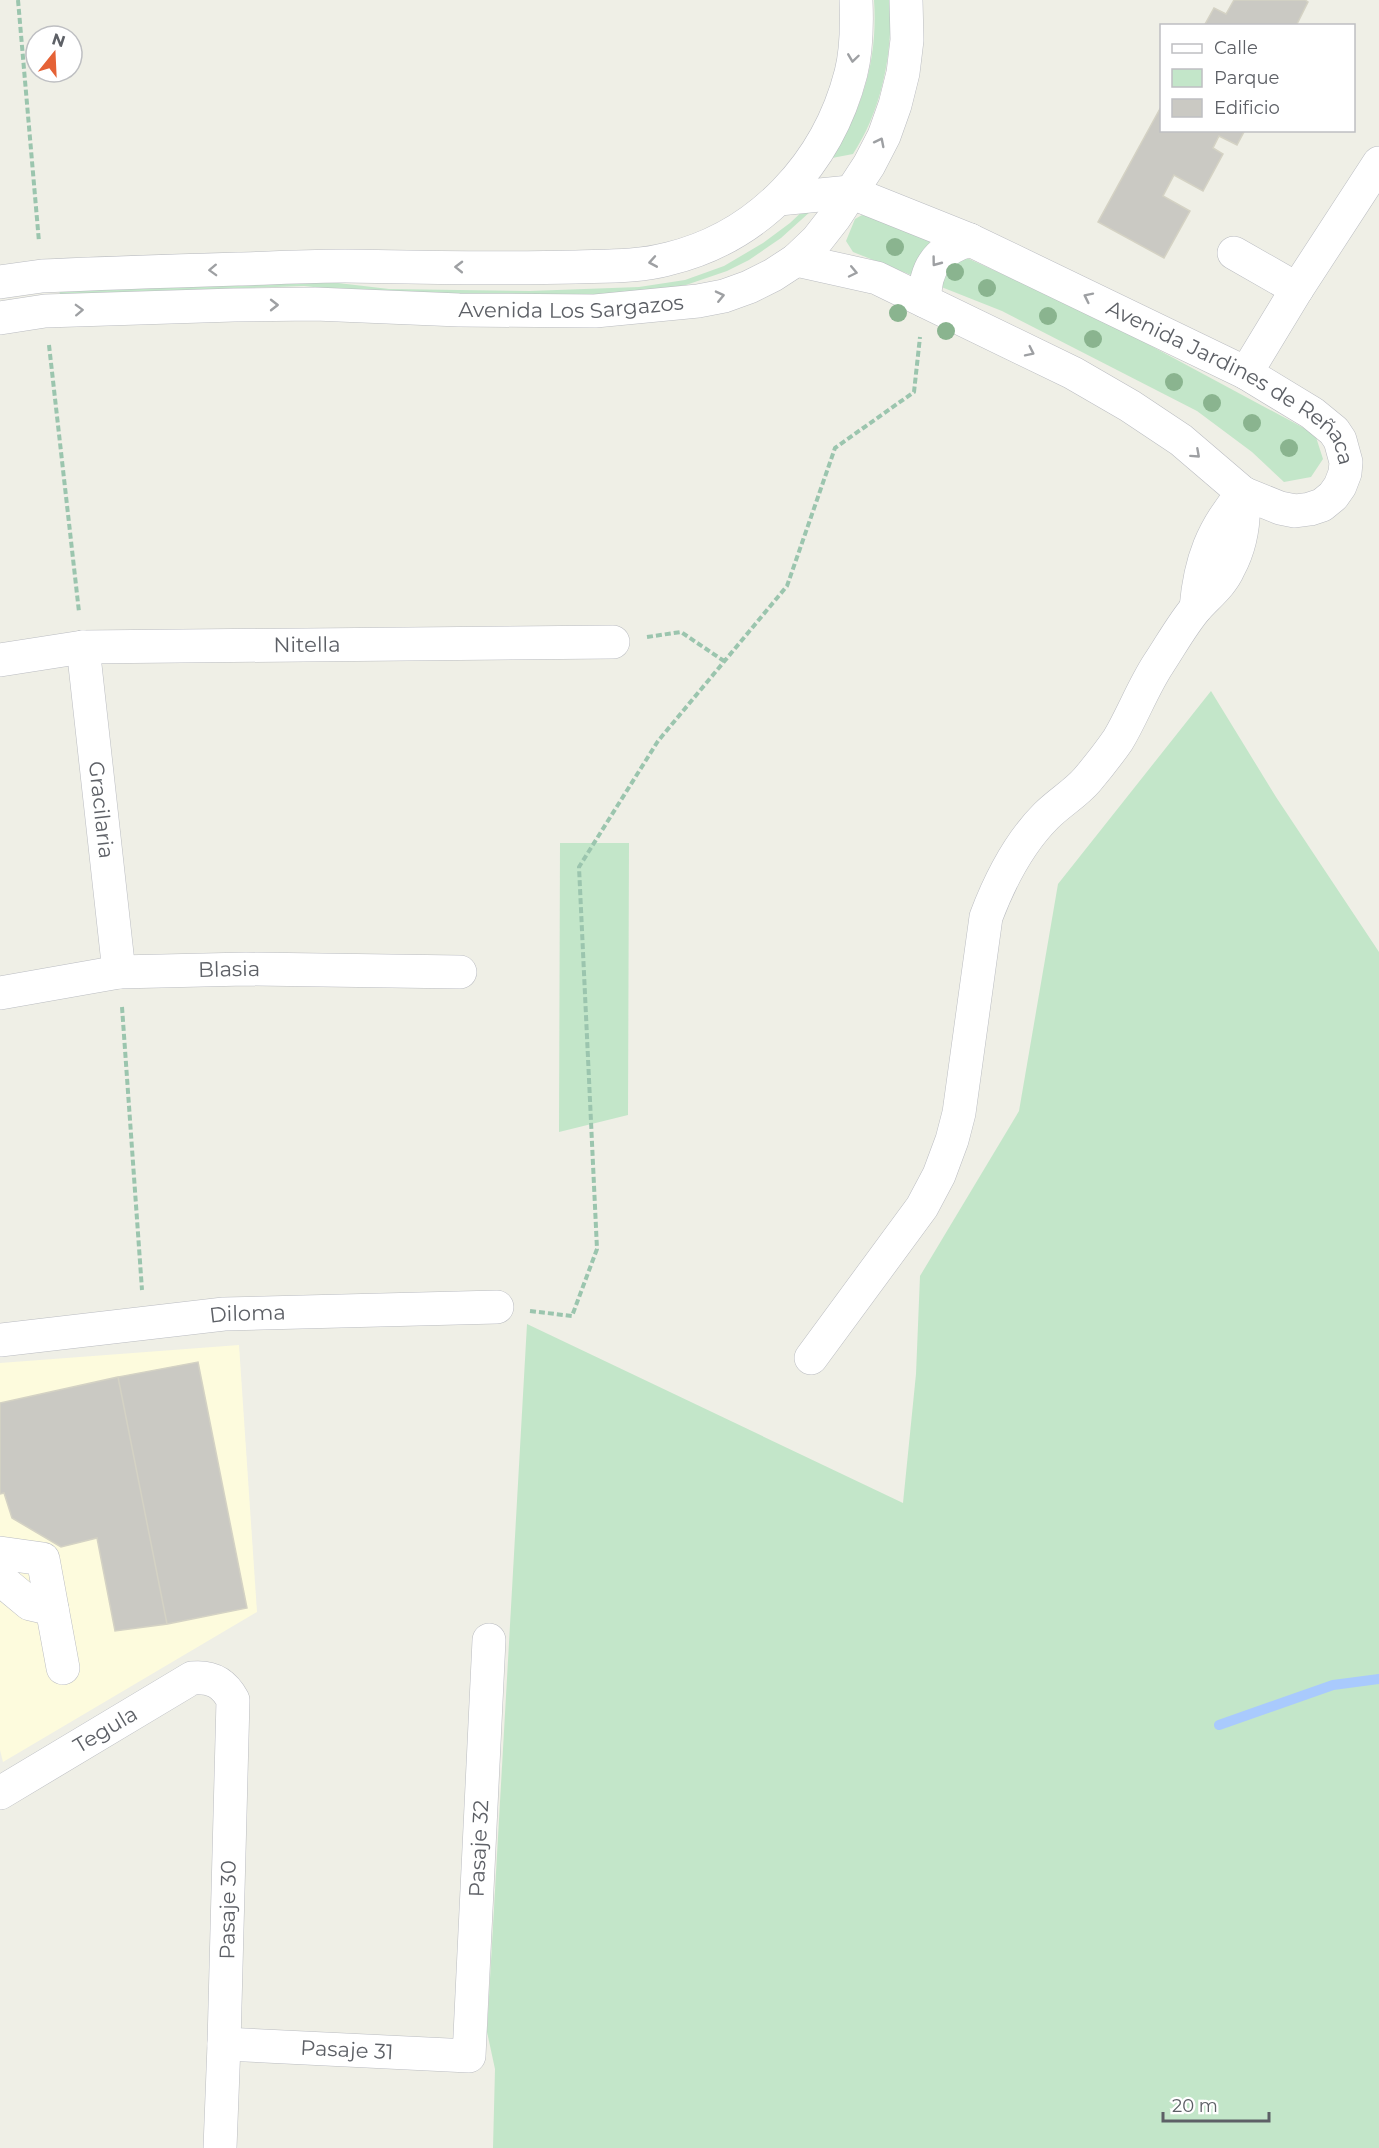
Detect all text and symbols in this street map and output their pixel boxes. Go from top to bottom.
north arrow [24,24,84,84]
legend [1160,24,1355,132]
text: N [49,29,68,51]
text: Calle [1214,37,1258,59]
one-way arrow [848,54,860,63]
text: Parque [1214,67,1280,89]
text: Edificio [1214,97,1280,119]
one-way arrow [873,138,884,149]
one-way arrow [649,255,659,268]
one-way arrow [932,255,943,266]
one-way arrow [454,261,463,273]
one-way arrow [209,264,218,276]
one-way arrow [848,265,858,278]
street label: Avenida Los Sargazos [458,289,685,323]
one-way arrow [715,291,725,304]
one-way arrow [1084,293,1095,305]
street label: Avenida Jardines de Reñaca [1103,295,1359,467]
one-way arrow [269,299,278,311]
one-way arrow [74,304,83,317]
one-way arrow [1024,345,1035,356]
one-way arrow [1189,447,1200,458]
street label: Nitella [273,632,341,657]
street label: Gracilaria [84,760,119,860]
street label: Blasia [198,956,260,982]
street label: Diloma [208,1299,286,1328]
street label: Tegula [69,1701,142,1758]
street label: Pasaje 32 [464,1799,493,1898]
street label: Pasaje 30 [214,1860,241,1960]
street label: Pasaje 31 [300,2035,394,2064]
scale bar [1163,2085,1270,2123]
text: 20 m [1172,2095,1218,2117]

